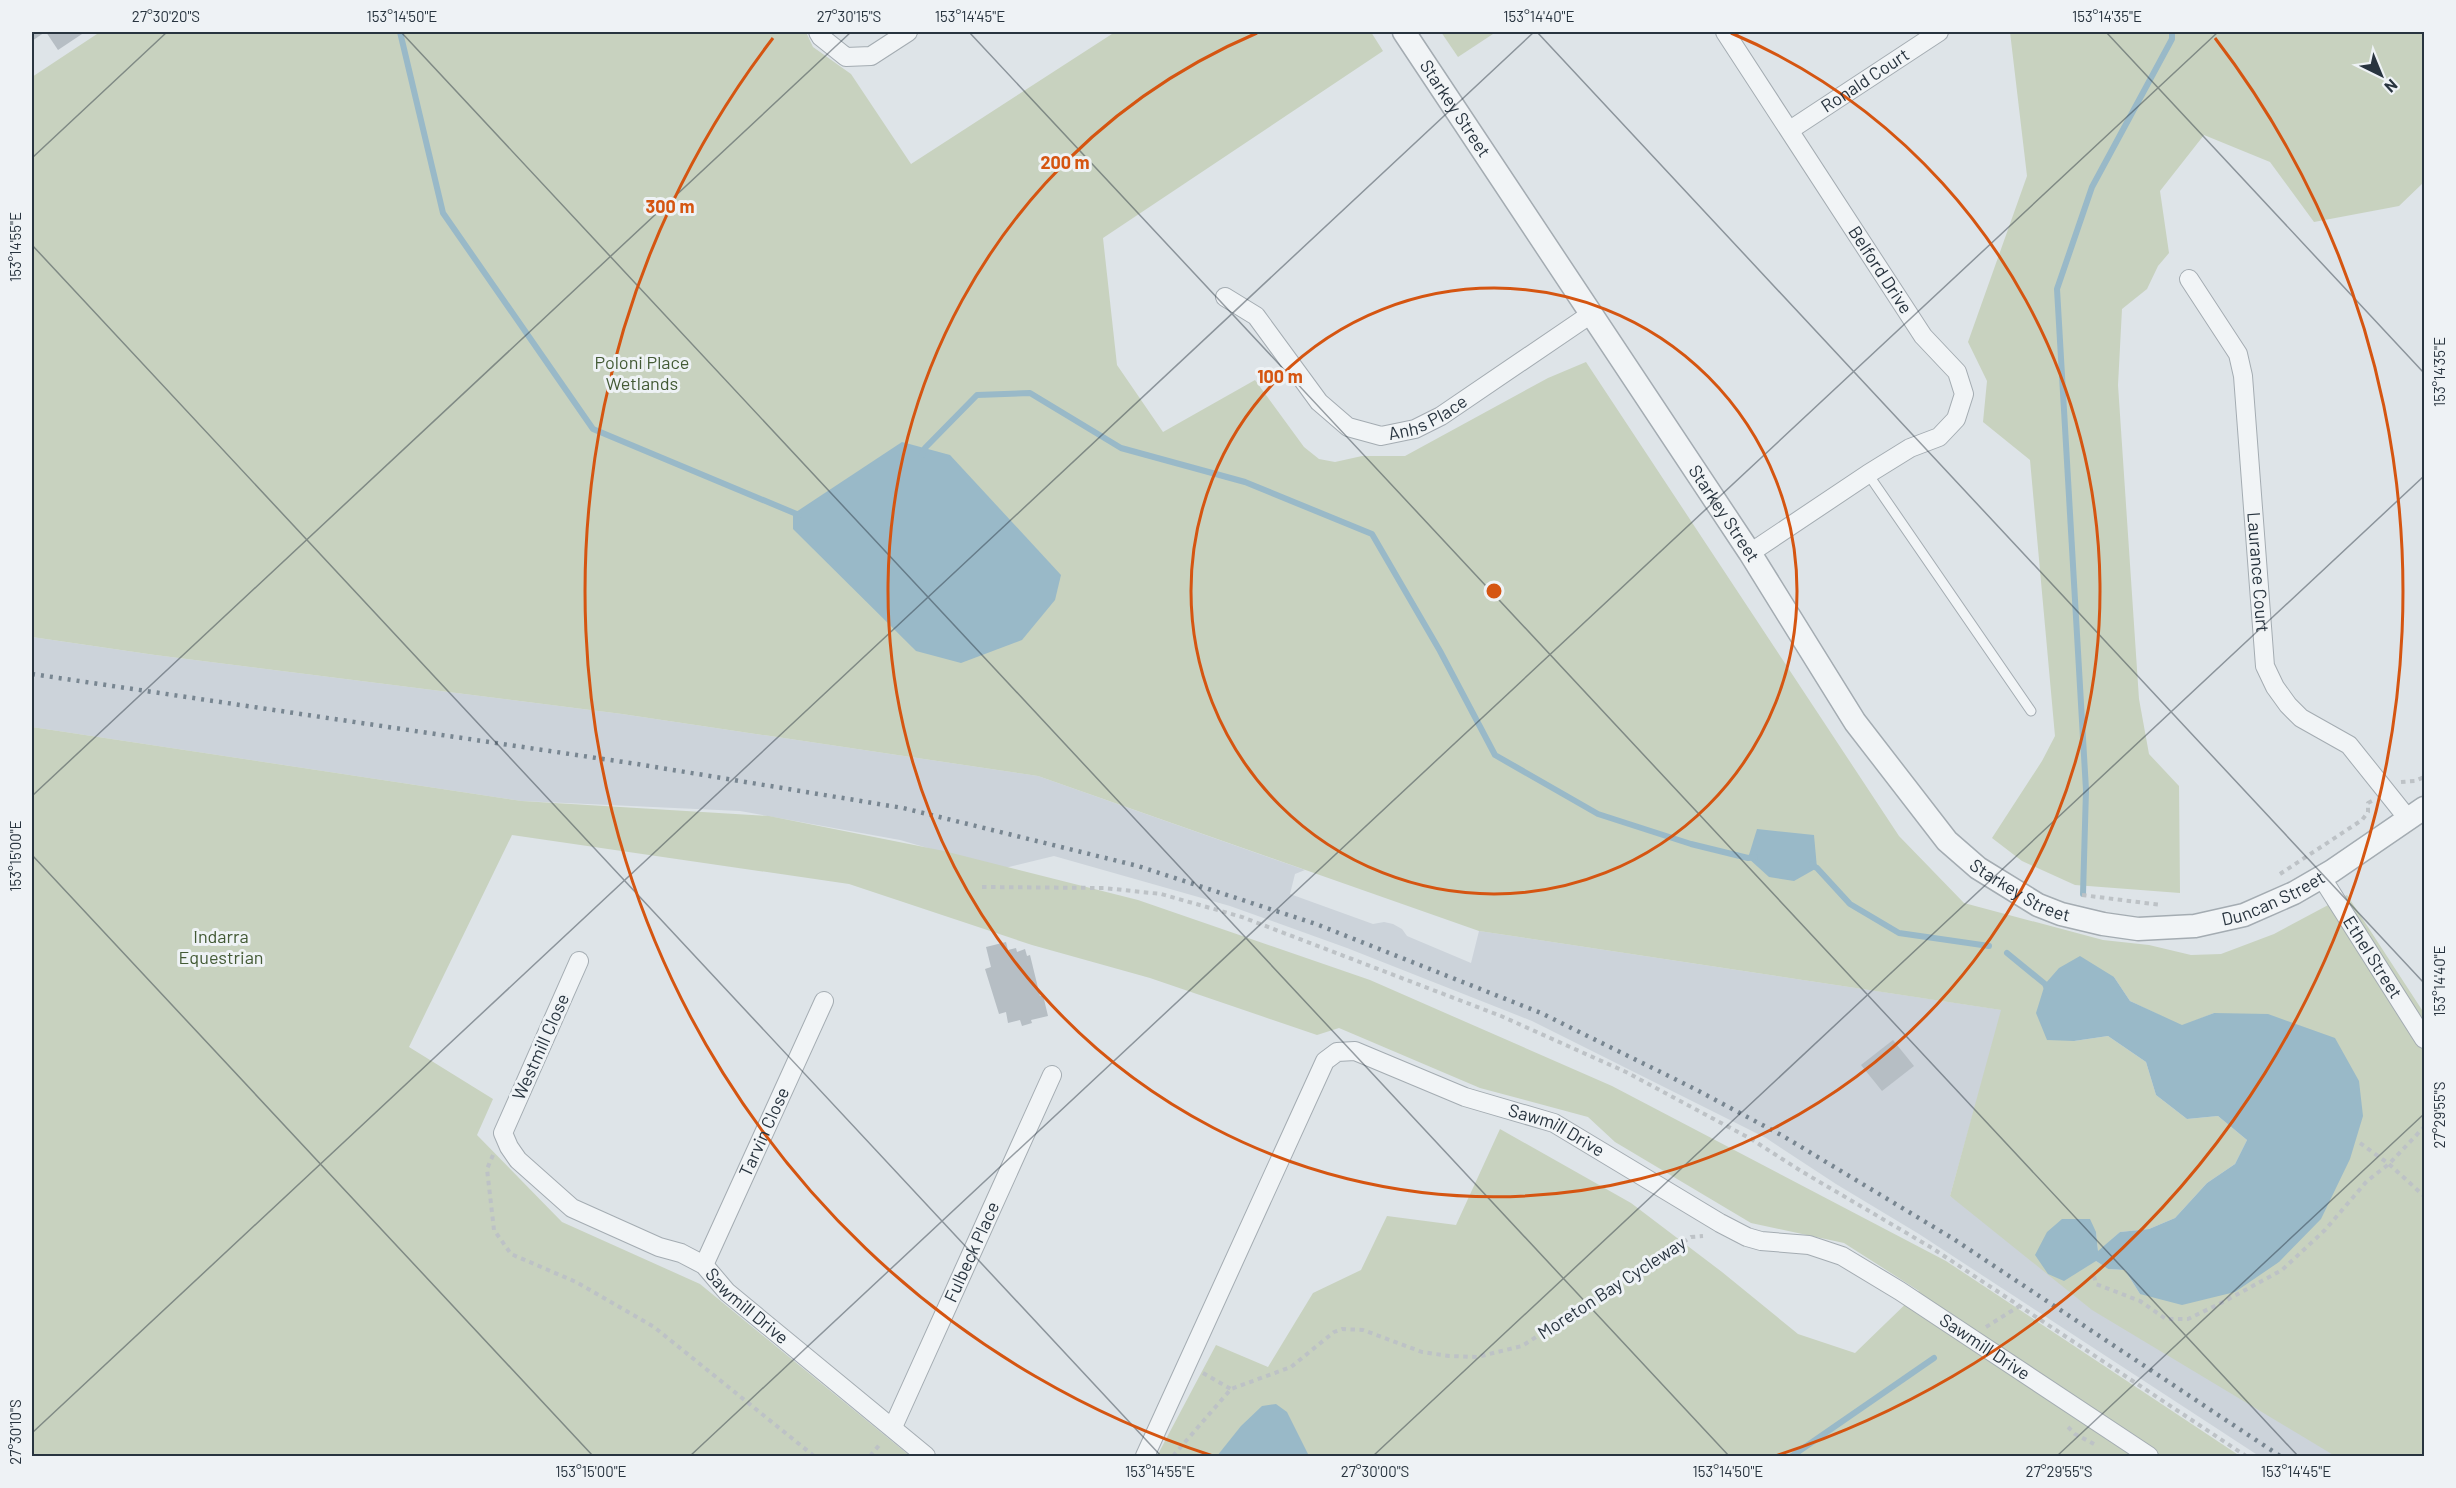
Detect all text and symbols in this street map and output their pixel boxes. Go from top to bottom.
text: 27°30'20"S [132,7,200,25]
text: 153°14'50"E [367,7,437,25]
text: 27°30'15"S [817,7,881,25]
text: 153°14'45"E [935,7,1005,25]
text: 153°14'40"E [1503,7,1575,25]
text: 153°14'35"E [2072,7,2142,25]
street label: Ronald Court [1816,43,1913,117]
north arrow [2351,45,2411,105]
street label: Starkey Street [1416,55,1496,161]
text: N [2381,76,2402,97]
text: 200 m [1040,151,1090,173]
text: 300 m [646,195,694,217]
text: 153°14'55"E [6,212,24,282]
street label: Belford Drive [1844,221,1917,318]
text: 153°14'35"E [2430,337,2448,407]
park label: Poloni Place Wetlands [595,351,689,394]
text: 100 m [1257,365,1303,387]
street label: Anhs Place [1386,389,1471,444]
street label: Starkey Street [1684,460,1765,566]
street label: Laurance Court [2243,511,2274,633]
centre of rings [1484,581,1504,601]
text: 153°15'00"E [6,820,24,892]
street label: Starkey Street [1965,854,2072,926]
street label: Duncan Street [2219,866,2328,930]
street label: Ethel Street [2339,911,2407,1002]
park label: Indarra Equestrian [178,925,264,968]
text: 153°14'40"E [2430,945,2448,1017]
street label: Westmill Close [507,990,573,1103]
text: 27°29'55"S [2430,1082,2448,1148]
street label: Tarvin Close [734,1083,793,1180]
street label: Sawmill Drive [1506,1098,1609,1161]
street label: Fulbeck Place [939,1198,1003,1305]
street label: Moreton Bay Cycleway [1533,1231,1690,1343]
street label: Sawmill Drive [701,1263,793,1348]
street label: Sawmill Drive [1936,1308,2035,1384]
text: 27°30'10"S [6,1399,24,1465]
text: 153°15'00"E [555,1462,627,1480]
text: 153°14'55"E [1125,1462,1195,1480]
text: 27°30'00"S [1341,1462,1409,1480]
text: 153°14'50"E [1693,1462,1763,1480]
text: 27°29'55"S [2026,1462,2092,1480]
text: 153°14'45"E [2261,1462,2331,1480]

